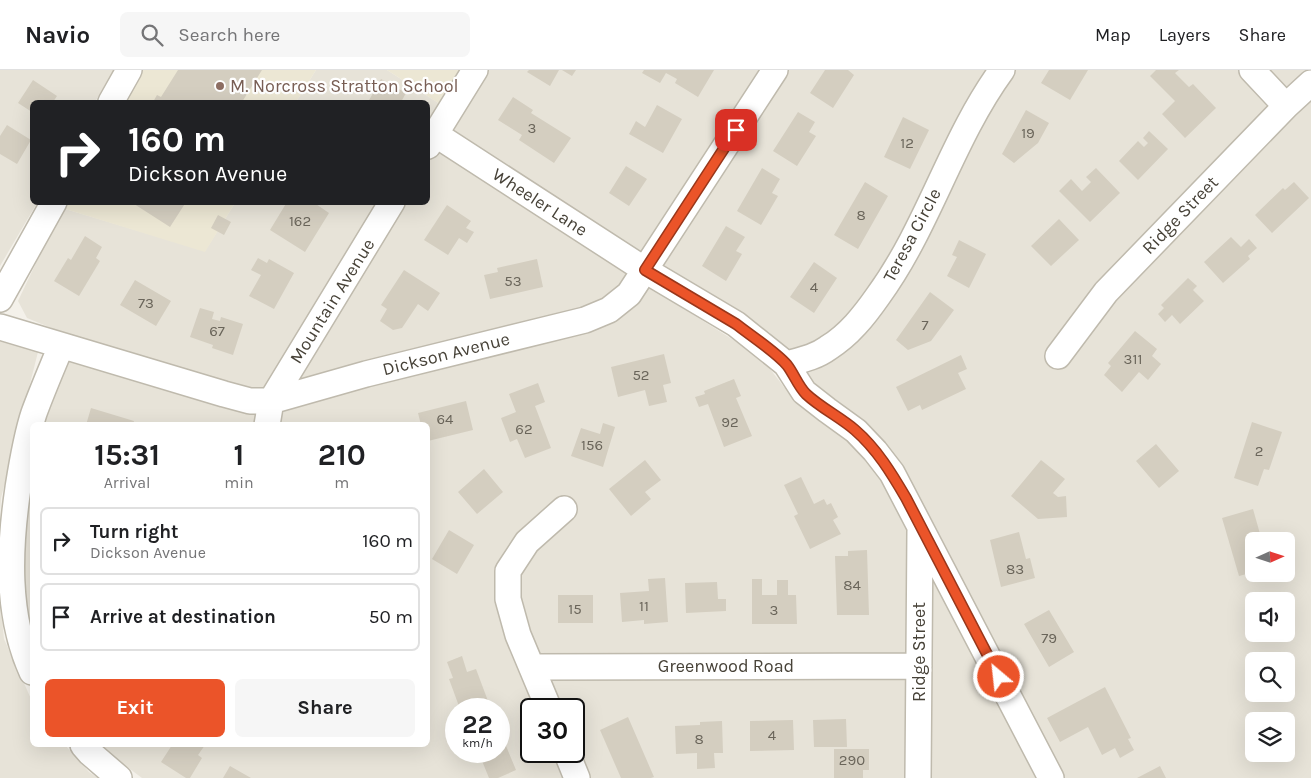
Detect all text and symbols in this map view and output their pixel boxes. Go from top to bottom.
search box [120,12,470,57]
text: Navio [25,21,90,49]
icon: search [138,21,166,49]
text: Search here [178,24,280,46]
text: Map [1095,24,1131,46]
text: Layers [1159,24,1211,46]
text: Share [1239,24,1286,46]
place label: M. Norcross Stratton School [230,75,459,97]
marker: M. Norcross Stratton School [214,80,226,92]
pin [715,109,757,151]
icon: arrive [722,116,750,144]
text: 160 m [128,119,226,160]
house number: 3 [528,119,536,137]
icon: right [45,120,110,185]
house number: 19 [1021,124,1035,142]
house number: 12 [900,134,914,152]
text: Dickson Avenue [128,161,287,187]
street label: Wheeler Lane [488,163,592,241]
street label: Ridge Street [1137,171,1223,259]
street label: Teresa Circle [878,184,946,286]
house number: 8 [856,206,866,224]
house number: 162 [289,212,311,230]
street label: Mountain Avenue [285,234,379,368]
house number: 53 [504,272,522,290]
house number: 4 [810,278,819,296]
house number: 73 [138,294,154,312]
house number: 7 [921,316,929,334]
house number: 67 [209,322,225,340]
street label: Dickson Avenue [380,328,512,380]
house number: 311 [1124,350,1142,368]
house number: 52 [632,366,650,384]
house number: 64 [437,410,454,428]
house number: 92 [721,413,739,431]
house number: 62 [515,420,533,438]
house number: 156 [581,436,603,454]
text: 15:31 [94,437,160,473]
text: 1 [234,437,244,473]
text: 210 [318,437,366,473]
house number: 2 [1255,442,1263,460]
text: Arrival [104,473,151,492]
text: min [224,473,254,492]
text: m [334,473,349,492]
text: Turn right [90,521,179,543]
icon: right [47,527,75,555]
text: 160 m [362,530,413,552]
north arrow [1245,532,1295,582]
map controls [1245,532,1295,762]
text: Dickson Avenue [90,543,206,562]
house number: 83 [1006,560,1024,578]
house number: 84 [843,576,861,594]
button: sound [1245,592,1295,642]
house number: 11 [639,597,649,615]
house number: 15 [568,600,582,618]
house number: 3 [770,601,778,619]
street label: Ridge Street [908,602,930,702]
icon: arrive [47,603,75,631]
text: Arrive at destination [90,606,276,628]
text: 50 m [369,606,413,628]
house number: 79 [1041,629,1057,647]
position arrow [972,650,1024,702]
button: search [1245,652,1295,702]
street label: Greenwood Road [658,655,794,677]
button: Exit [45,679,225,737]
button: Share [235,679,415,737]
speed limit sign: 30 [520,698,585,763]
text: 22 [462,710,493,739]
button: layers [1245,712,1295,762]
house number: 4 [768,726,777,744]
house number: 8 [694,730,704,748]
text: km/h [462,736,493,750]
house number: 290 [839,751,865,769]

